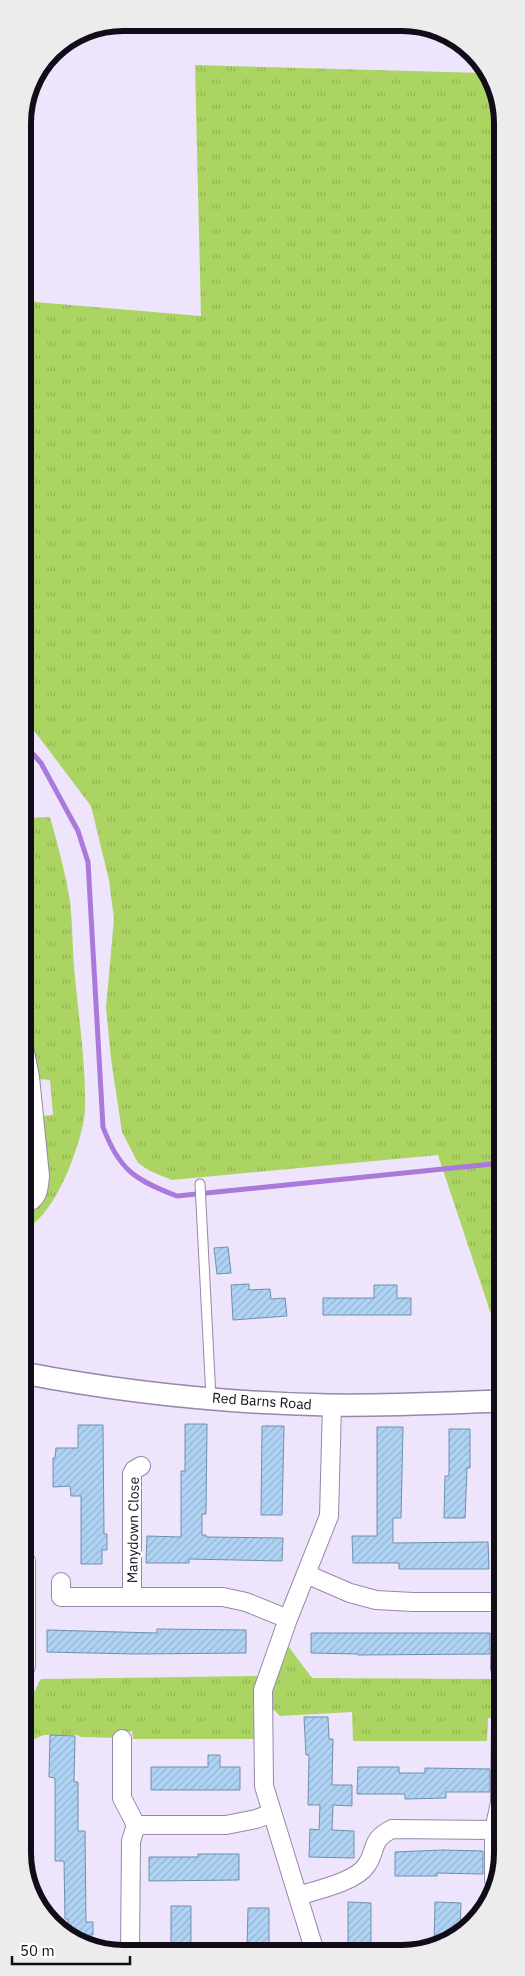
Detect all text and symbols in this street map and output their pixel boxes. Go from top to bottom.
street label: Red Barns Road [212,1389,312,1413]
street label: Manydown Close [123,1476,143,1583]
scale bar [12,1934,130,1966]
text: 50 m [20,1941,55,1960]

